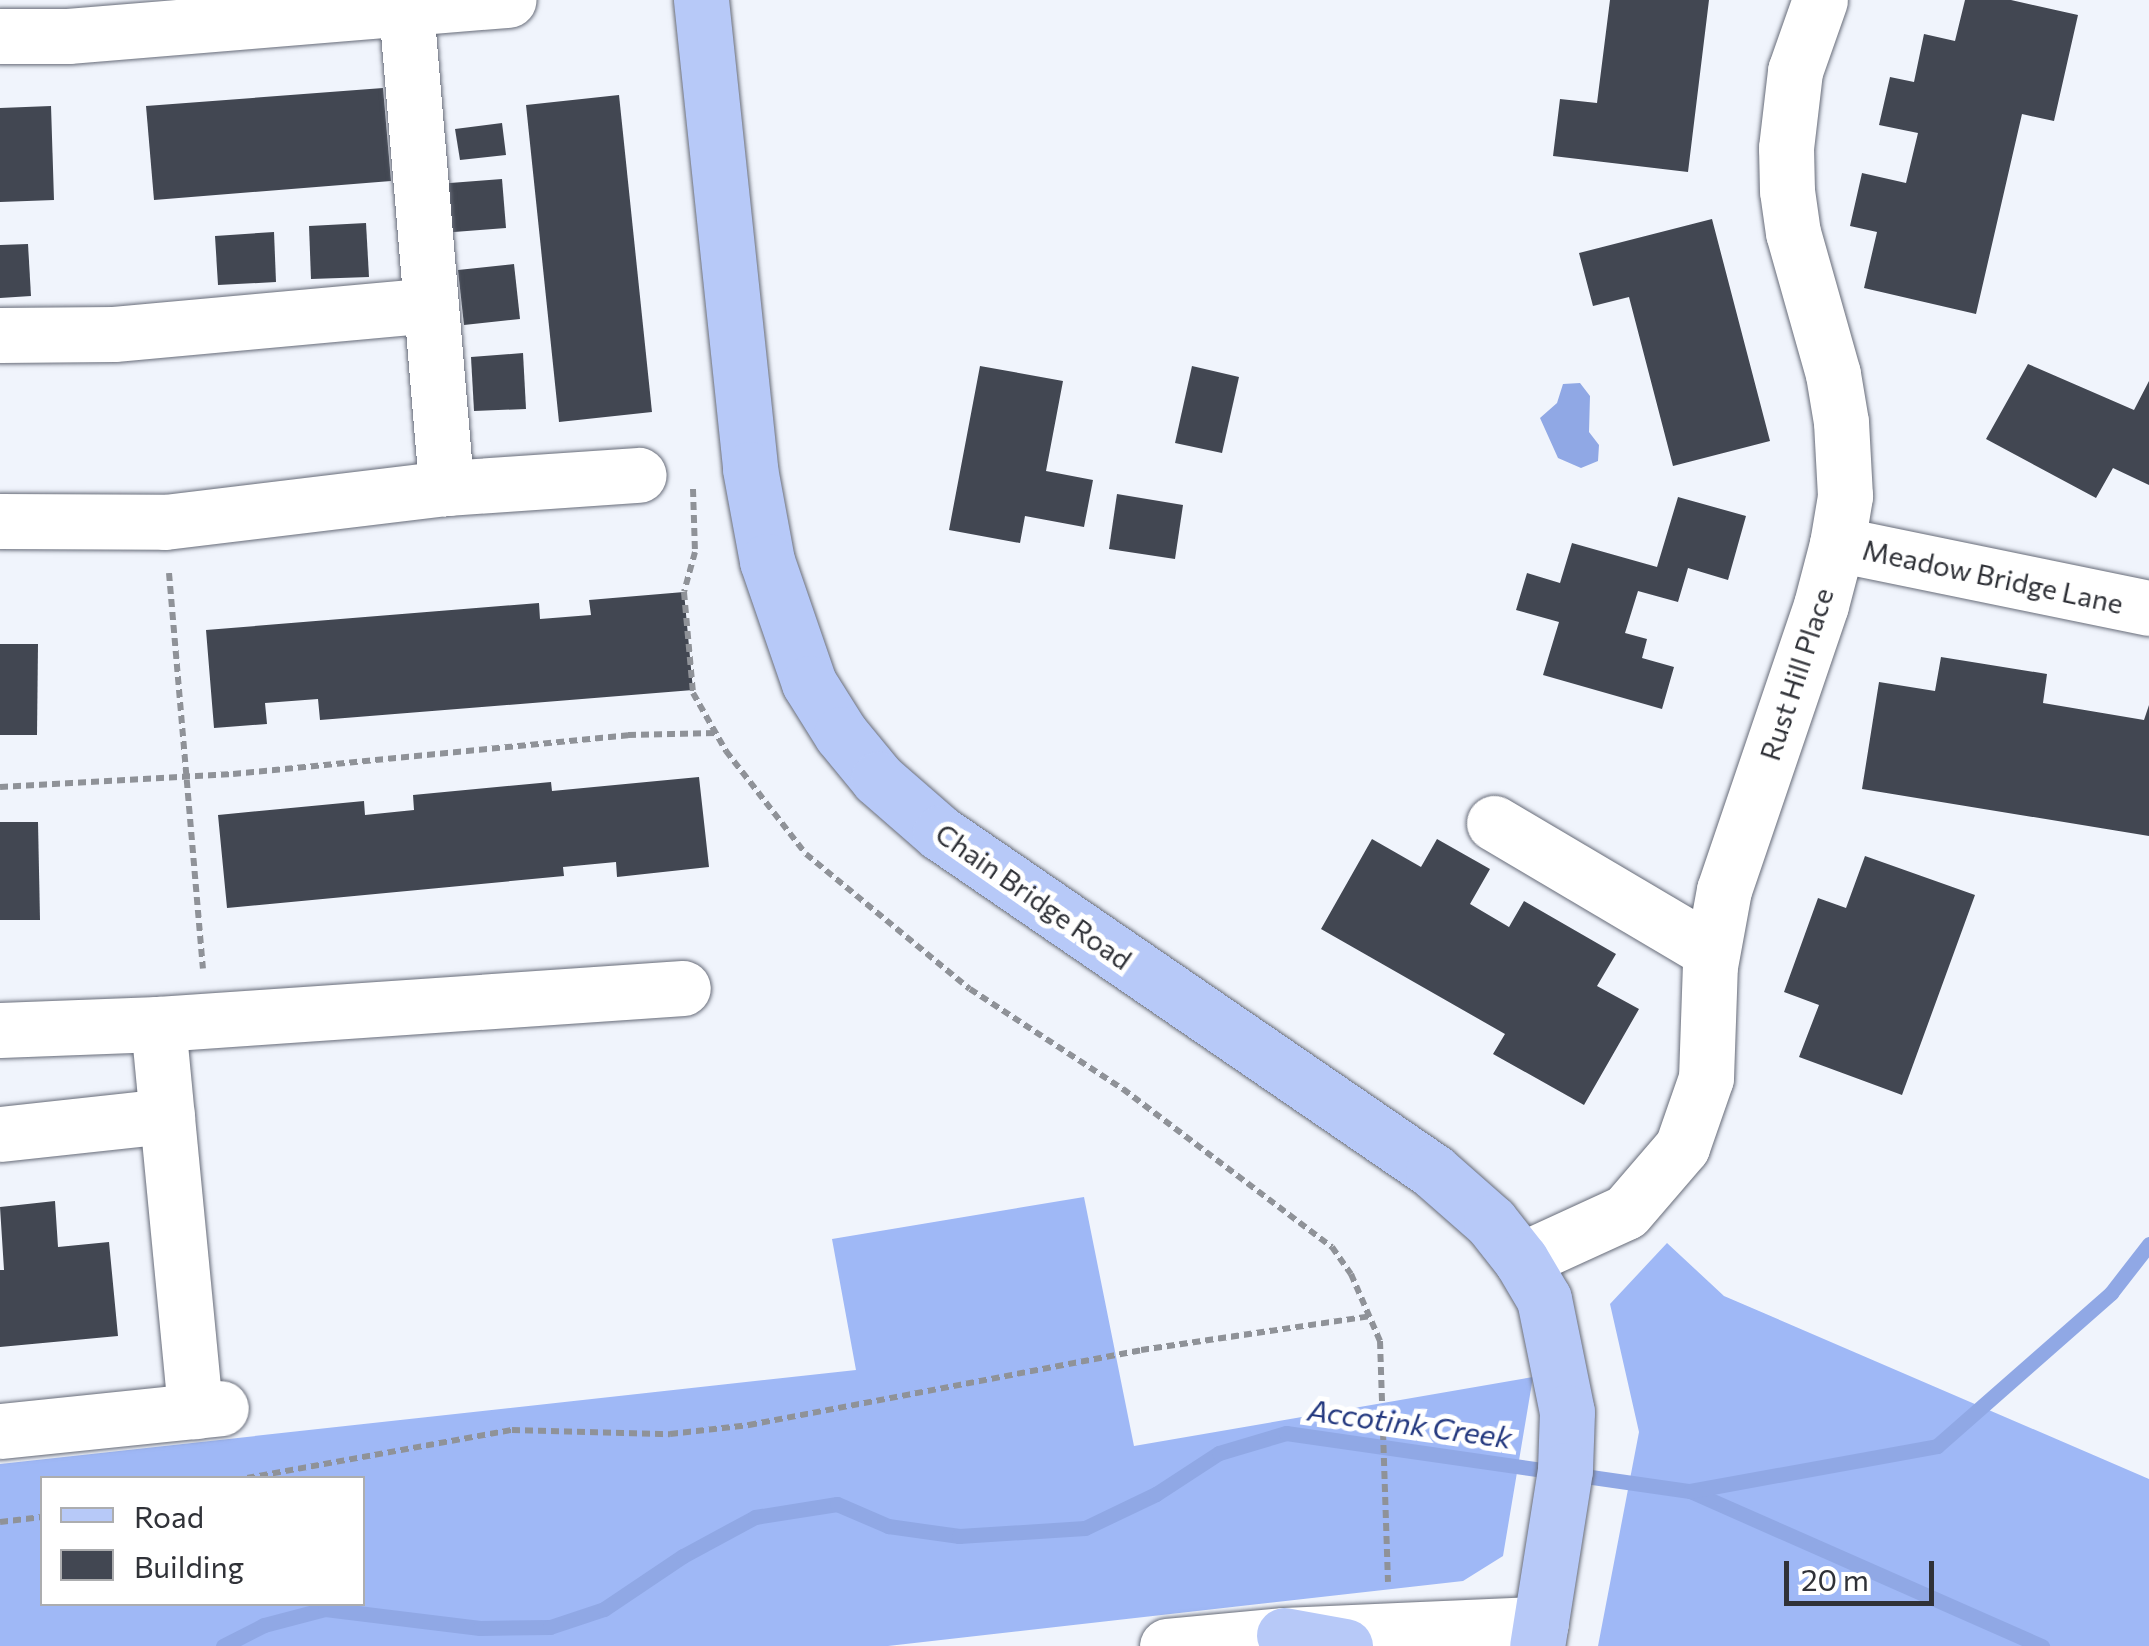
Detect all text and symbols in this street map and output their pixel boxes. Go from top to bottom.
street label: Meadow Bridge Lane [1860,532,2126,620]
street label: Rust Hill Place [1752,583,1840,765]
street label: Chain Bridge Road [930,816,1138,976]
water label: Accotink Creek [1306,1391,1514,1455]
legend [40,1476,365,1606]
text: Road [134,1497,204,1534]
scale bar [1789,1541,1939,1603]
text: Building [134,1547,244,1584]
text: 20 m [1801,1560,1869,1597]

